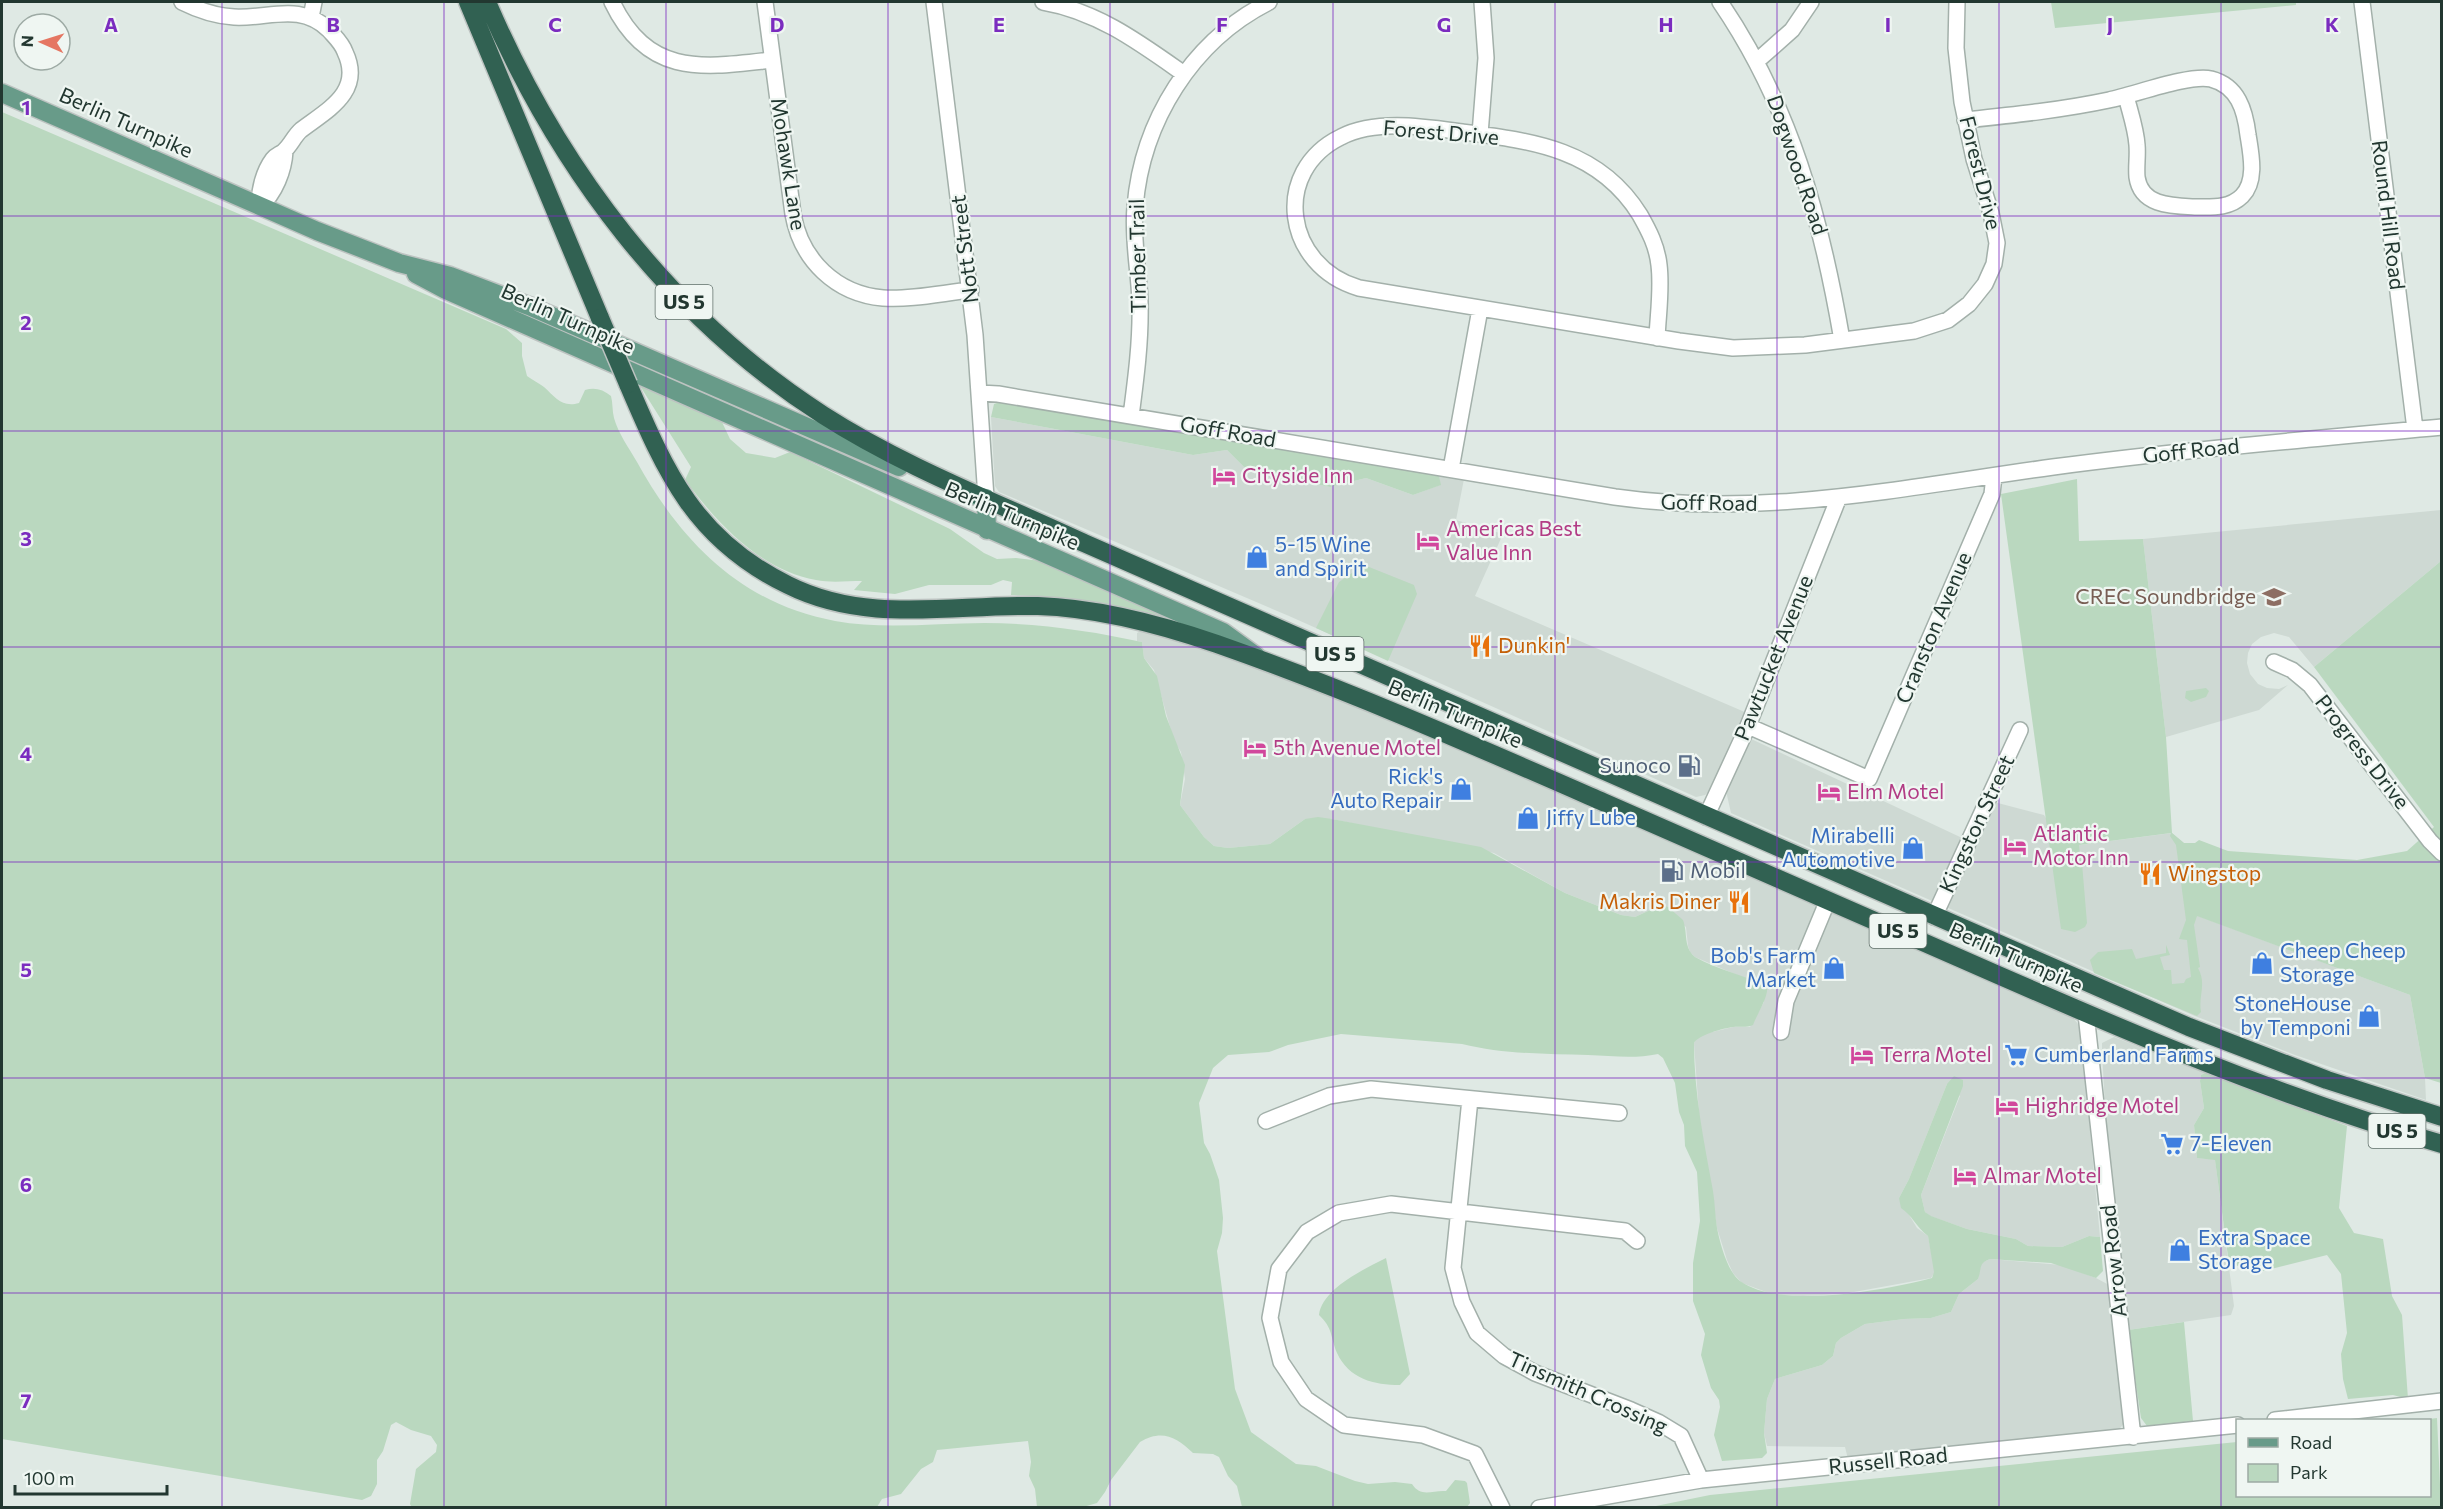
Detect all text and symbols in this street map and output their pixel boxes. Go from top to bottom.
north arrow [12,12,72,72]
text: A [104,12,118,36]
text: B [326,12,340,36]
text: C [548,12,562,36]
text: D [770,12,784,36]
text: E [993,12,1005,36]
text: F [1216,12,1228,36]
text: G [1437,12,1451,36]
text: H [1659,12,1674,36]
text: I [1885,12,1891,36]
text: J [2107,12,2113,36]
text: K [2325,12,2339,36]
text: N [17,35,36,48]
street label: Berlin Turnpike [56,81,197,162]
street label: Dogwood Road [1763,91,1834,238]
text: 1 [21,95,31,119]
street label: Mohawk Lane [767,96,812,232]
street label: Forest Drive [1955,113,2008,232]
street label: Forest Drive [1382,114,1500,149]
street label: Round Hill Road [2368,138,2411,291]
street label: Nott Street [944,194,983,305]
street label: Timber Trail [1123,198,1150,314]
street label: Berlin Turnpike [498,277,639,358]
road number: US 5 [656,285,712,319]
text: 2 [20,310,32,334]
street label: Goff Road [1178,410,1278,451]
street label: Goff Road [2141,432,2240,467]
place label: Cityside Inn [1242,462,1353,487]
hotel icon: Cityside Inn [1211,463,1237,489]
street label: Berlin Turnpike [942,475,1084,554]
street label: Goff Road [1660,488,1758,515]
place label: Americas Best Value Inn [1446,515,1581,564]
text: 3 [20,526,32,550]
hotel icon: Americas Best Value Inn [1415,528,1441,554]
place label: 5-15 Wine and Spirit [1275,531,1371,580]
shop icon: 5-15 Wine and Spirit [1244,544,1270,570]
street label: Cranston Avenue [1889,548,1976,707]
street label: Pawtucket Avenue [1728,571,1817,744]
place label: CREC Soundbridge [2075,583,2256,608]
school or university icon: CREC Soundbridge [2261,584,2287,610]
place label: Dunkin' [1498,632,1570,657]
restaurant icon: Dunkin' [1467,633,1493,659]
road number: US 5 [1306,637,1364,671]
street label: Berlin Turnpike [1385,673,1527,752]
street label: Progress Drive [2311,689,2416,813]
place label: 5th Avenue Motel [1273,734,1441,759]
hotel icon: 5th Avenue Motel [1242,735,1268,761]
text: 4 [20,741,32,765]
street label: Kingston Street [1933,751,2018,896]
place label: Sunoco [1599,752,1671,777]
fuel station icon: Sunoco [1676,753,1702,779]
place label: Rick's Auto Repair [1330,763,1443,812]
shop icon: Rick's Auto Repair [1448,776,1474,802]
place label: Elm Motel [1847,778,1944,803]
hotel icon: Elm Motel [1816,779,1842,805]
place label: Jiffy Lube [1546,804,1636,829]
shop icon: Jiffy Lube [1515,805,1541,831]
place label: Atlantic Motor Inn [2033,820,2129,869]
place label: Mirabelli Automotive [1782,822,1895,871]
hotel icon: Atlantic Motor Inn [2002,833,2028,859]
shop icon: Mirabelli Automotive [1900,835,1926,861]
place label: Mobil [1690,857,1746,882]
fuel station icon: Mobil [1659,858,1685,884]
place label: Wingstop [2168,860,2261,885]
restaurant icon: Wingstop [2137,861,2163,887]
place label: Makris Diner [1599,888,1721,913]
restaurant icon: Makris Diner [1726,889,1752,915]
road number: US 5 [1870,914,1926,948]
street label: Berlin Turnpike [1946,916,2087,997]
place label: Cheep Cheep Storage [2280,937,2406,986]
place label: Bob's Farm Market [1710,942,1816,991]
shop icon: Cheep Cheep Storage [2249,950,2275,976]
shop icon: Bob's Farm Market [1821,955,1847,981]
text: 5 [20,957,32,981]
place label: StoneHouse by Temponi [2234,990,2351,1039]
shop icon: StoneHouse by Temponi [2356,1003,2382,1029]
place label: Terra Motel [1880,1041,1992,1066]
place label: Cumberland Farms [2034,1041,2214,1066]
hotel icon: Terra Motel [1849,1042,1875,1068]
supermarket icon: Cumberland Farms [2003,1042,2029,1068]
place label: Highridge Motel [2025,1092,2179,1117]
hotel icon: Highridge Motel [1994,1093,2020,1119]
road number: US 5 [2368,1114,2426,1148]
place label: 7-Eleven [2190,1130,2272,1155]
supermarket icon: 7-Eleven [2159,1131,2185,1157]
place label: Almar Motel [1983,1162,2102,1187]
hotel icon: Almar Motel [1952,1163,1978,1189]
text: 6 [20,1172,32,1196]
street label: Arrow Road [2094,1204,2131,1319]
place label: Extra Space Storage [2198,1224,2311,1273]
shop icon: Extra Space Storage [2167,1237,2193,1263]
street label: Tinsmith Crossing [1505,1345,1672,1438]
text: 7 [21,1388,32,1412]
legend [2236,1419,2431,1497]
text: Road [2290,1431,2332,1453]
street label: Russell Road [1827,1441,1949,1478]
scale bar [15,1458,166,1496]
text: Park [2290,1461,2328,1483]
text: 100 m [24,1467,74,1489]

